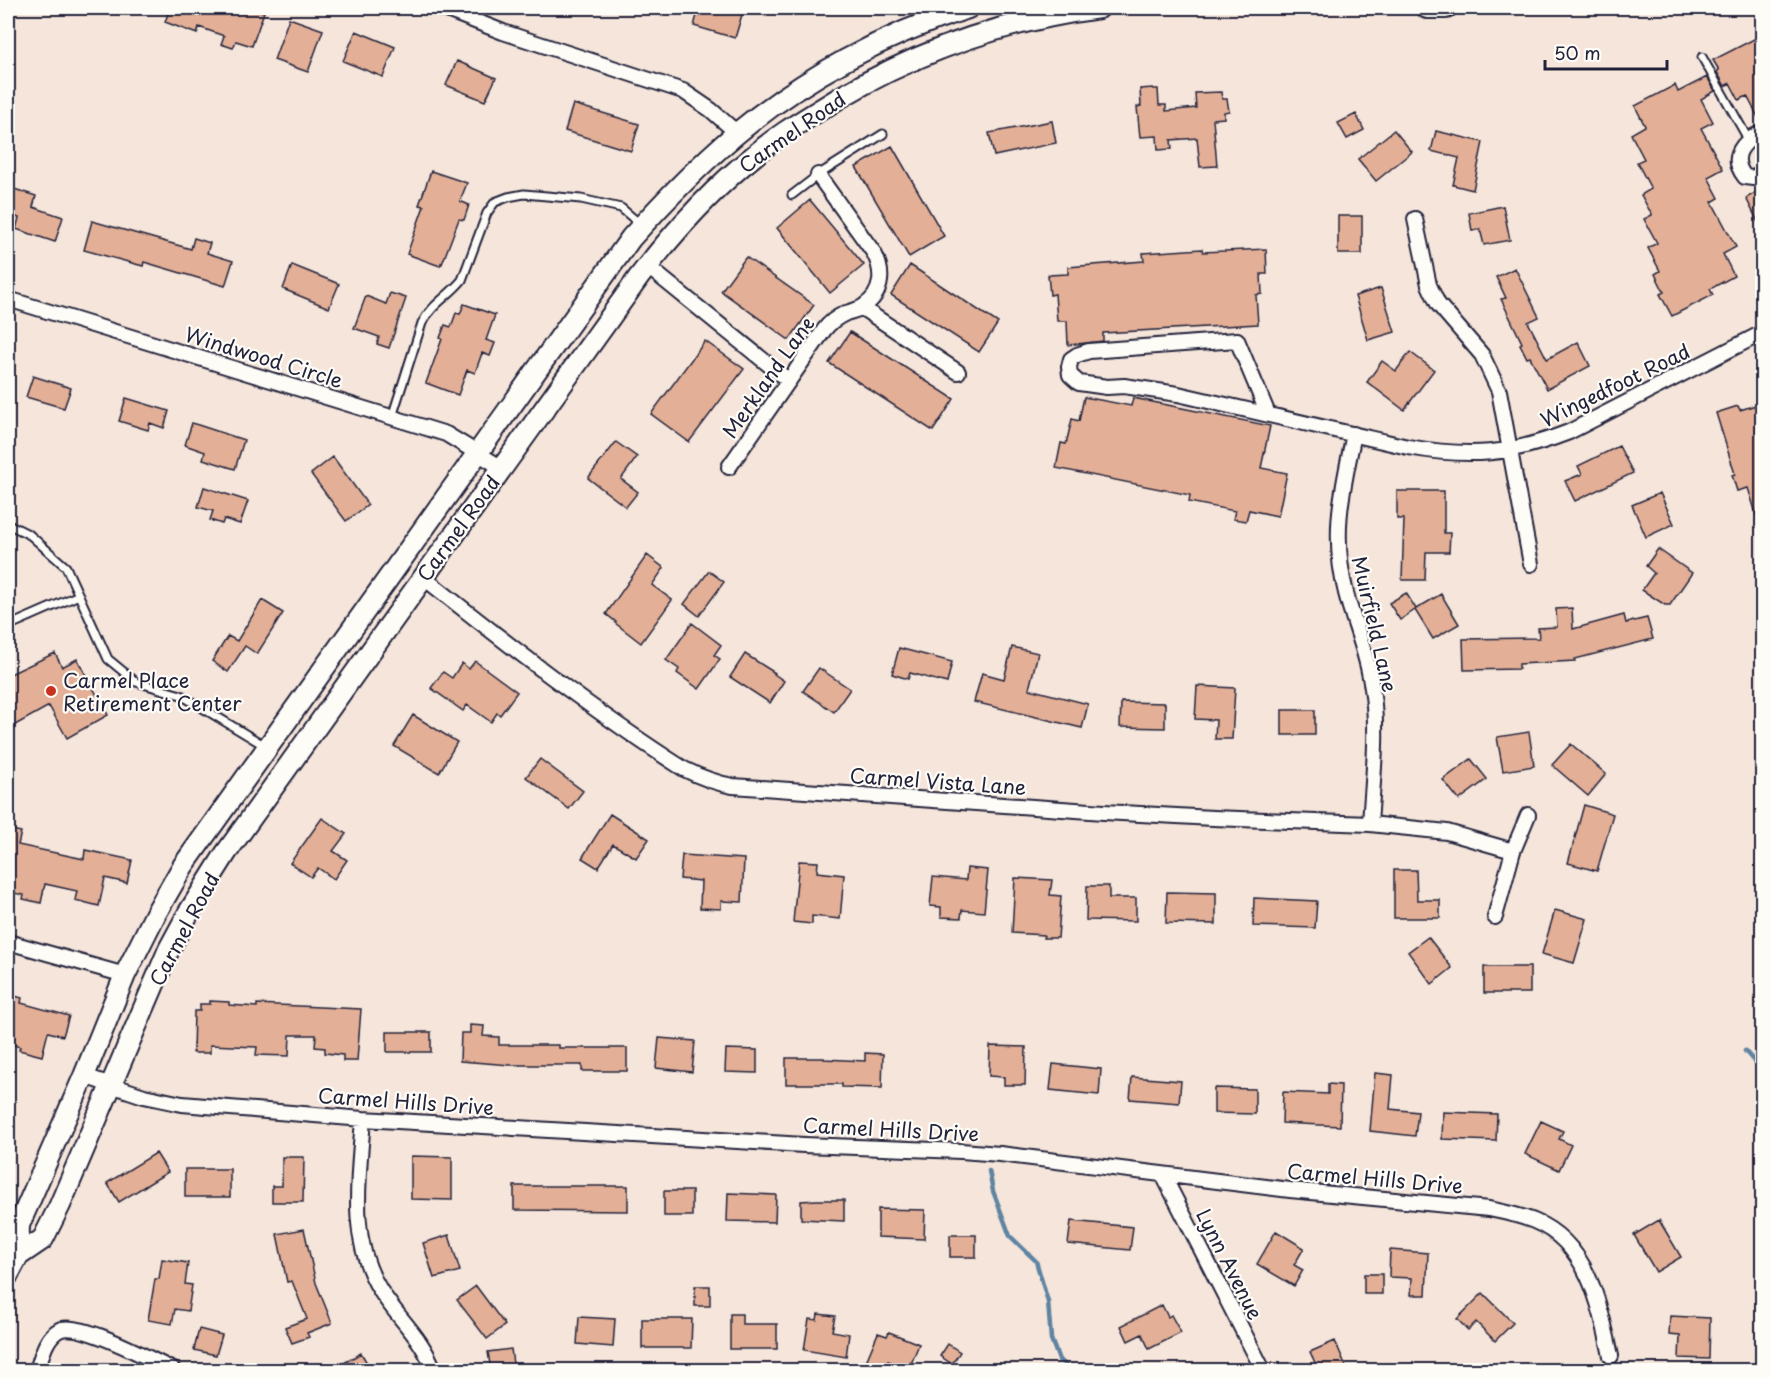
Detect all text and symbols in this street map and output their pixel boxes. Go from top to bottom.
scale bar [1545,33,1666,71]
text: 50 m [1554,39,1601,66]
street label: Carmel Road [732,84,852,180]
street label: Merkland Lane [715,310,821,444]
street label: Windwood Circle [181,319,347,395]
street label: Wingedfoot Road [1535,336,1695,434]
street label: Carmel Road [409,469,507,587]
street label: Muirfield Lane [1345,553,1405,695]
place label: Carmel Place Retirement Center [63,665,242,718]
marker: Carmel Place Retirement Center [44,684,58,698]
street label: Carmel Vista Lane [849,760,1027,802]
street label: Carmel Road [141,867,227,991]
street label: Carmel Hills Drive [317,1080,495,1122]
street label: Carmel Hills Drive [802,1109,980,1149]
street label: Carmel Hills Drive [1286,1155,1464,1201]
street label: Lynn Avenue [1189,1203,1271,1325]

